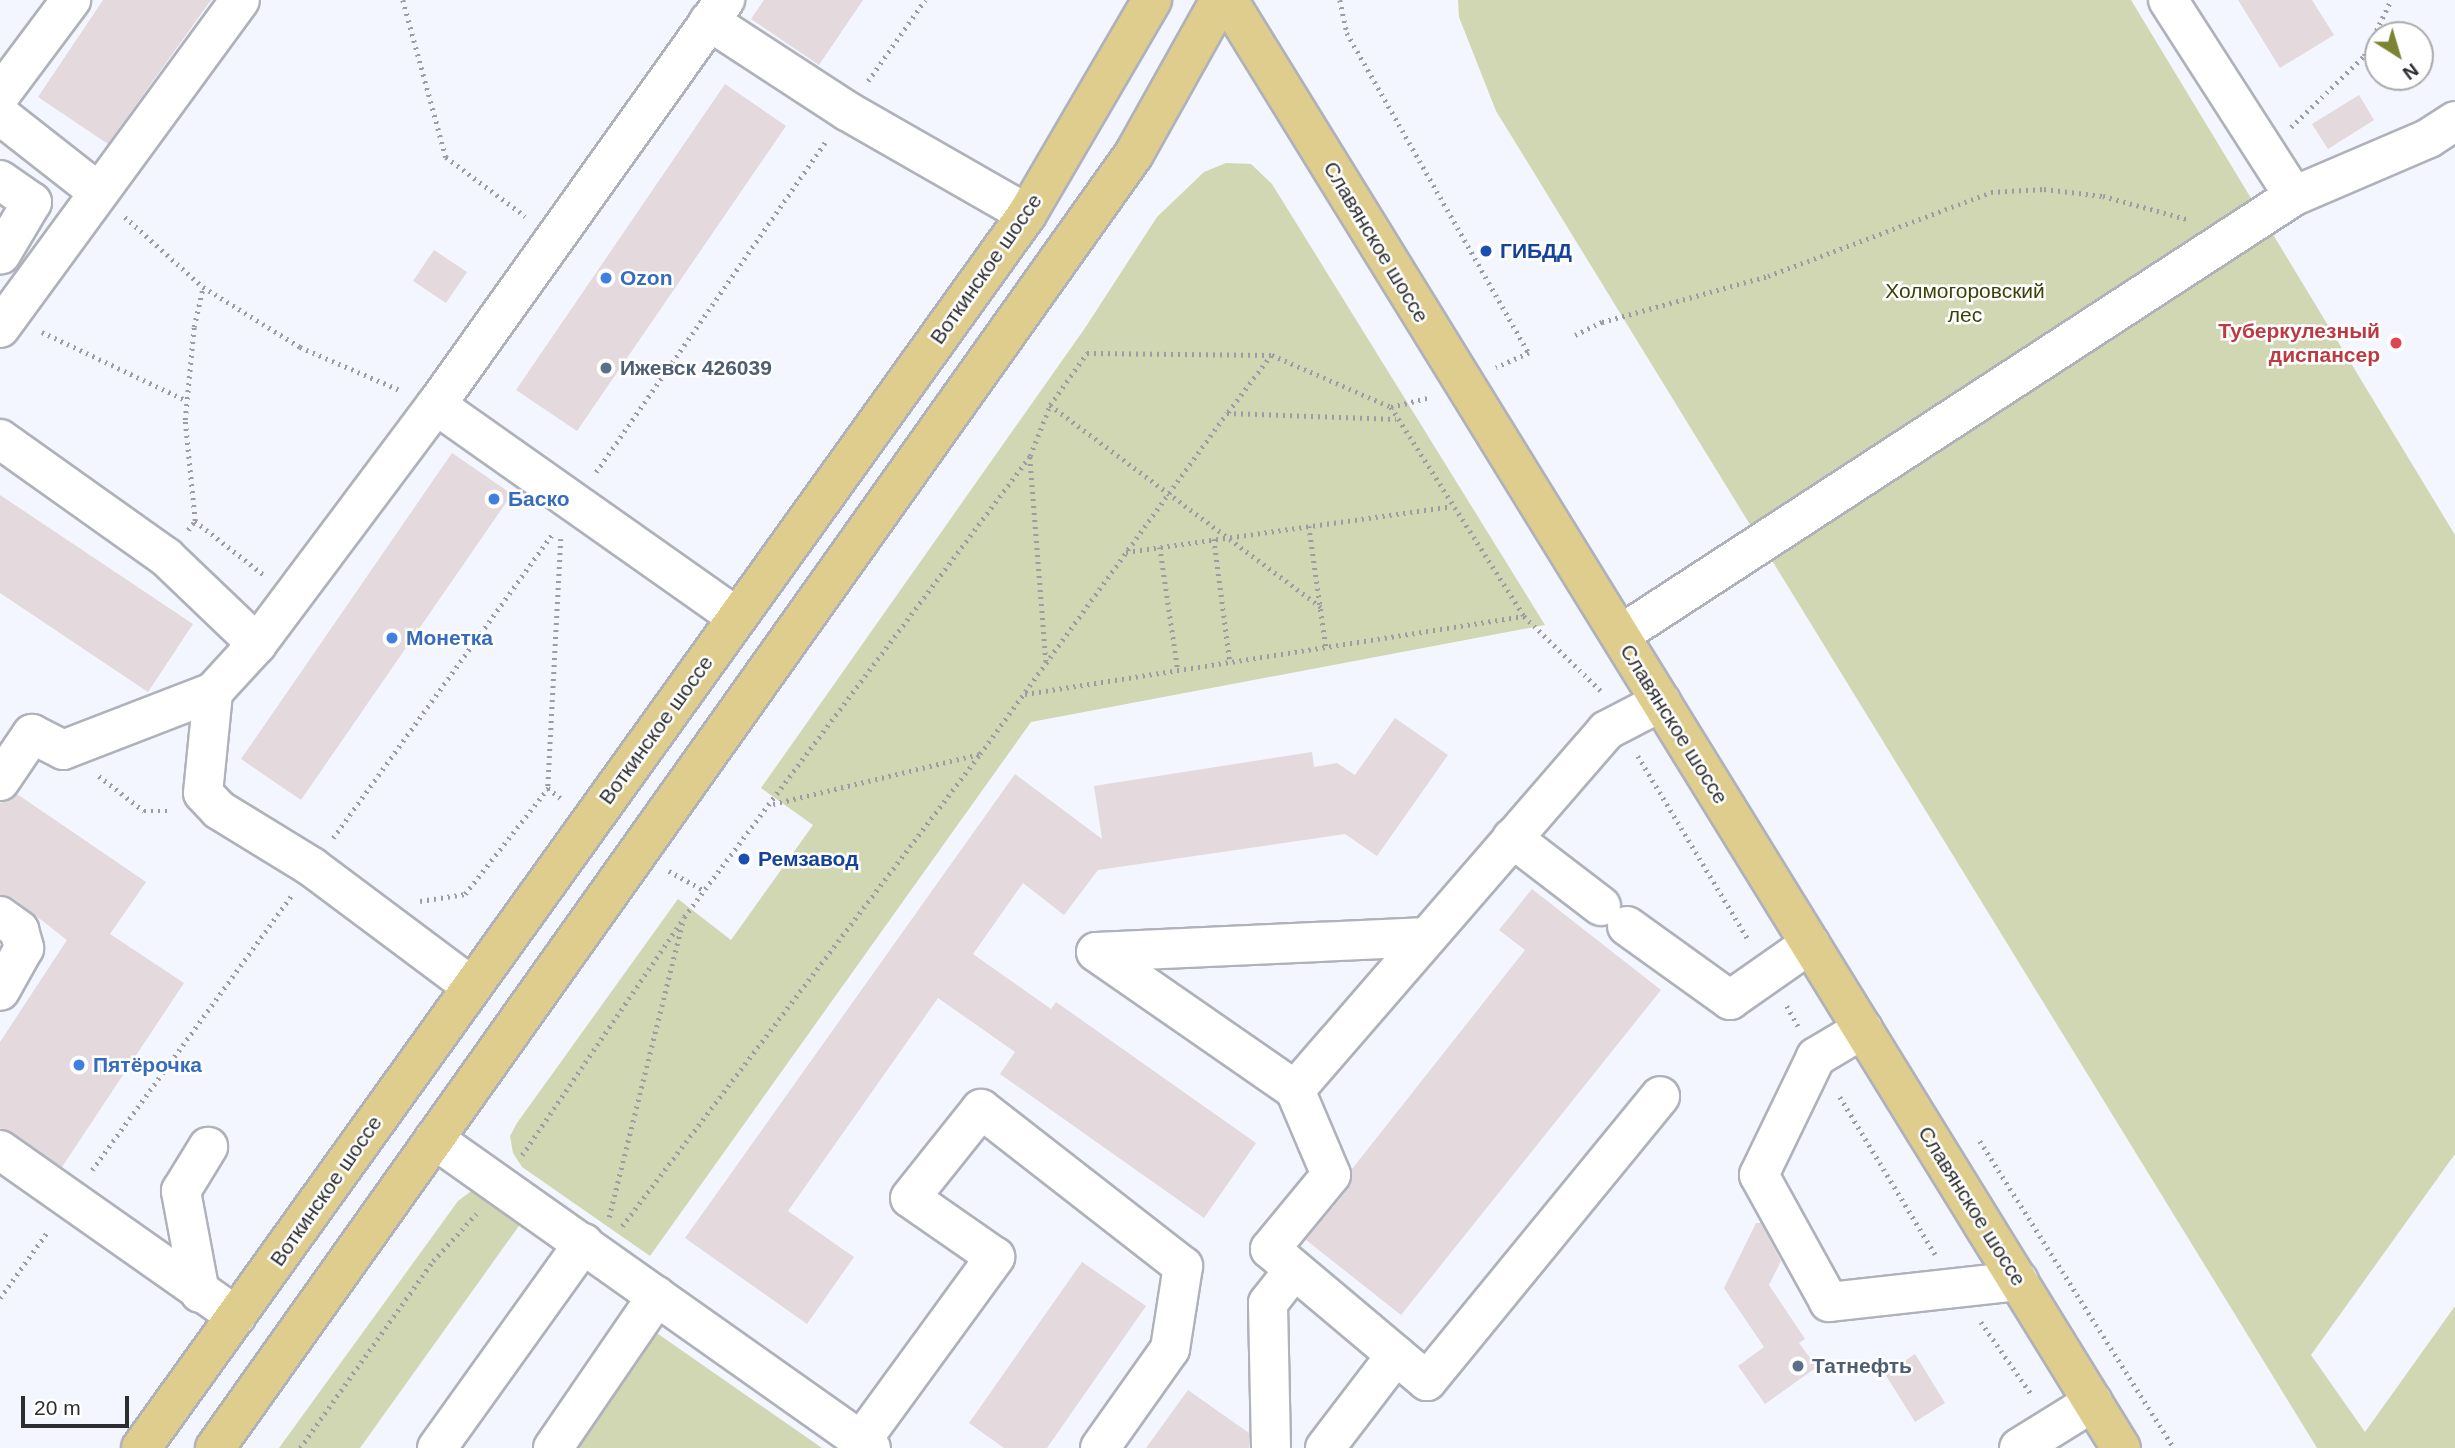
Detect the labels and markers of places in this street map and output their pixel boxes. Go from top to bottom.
place label: ГИБДД [1500,238,1572,264]
marker: ГИБДД [1478,243,1494,259]
place label: Ozon [620,265,672,291]
marker: Ozon [598,270,614,286]
place label: Туберкулезный диспансер [2218,318,2380,368]
marker: Туберкулезный диспансер [2386,333,2406,353]
place label: Ижевск 426039 [620,355,772,381]
marker: Ижевск 426039 [598,360,614,376]
place label: Баско [508,486,570,512]
marker: Баско [486,491,502,507]
place label: Монетка [406,625,493,651]
marker: Монетка [384,630,400,646]
place label: Ремзавод [758,846,858,872]
marker: Ремзавод [736,851,752,867]
place label: Пятёрочка [93,1052,202,1078]
marker: Пятёрочка [71,1057,87,1073]
place label: Татнефть [1812,1353,1912,1379]
marker: Татнефть [1790,1358,1806,1374]

